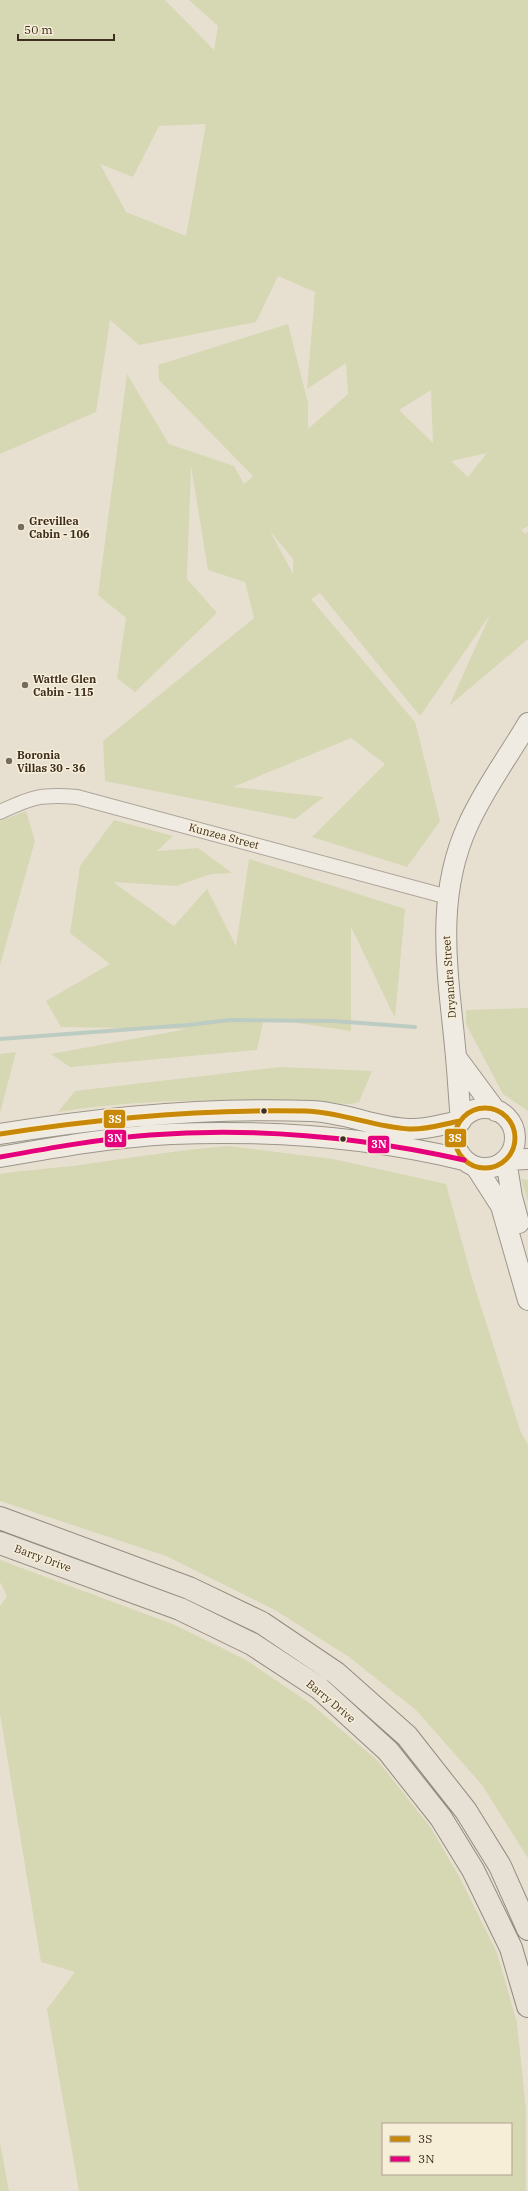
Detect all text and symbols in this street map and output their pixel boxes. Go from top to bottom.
scale bar [18,16,114,42]
text: 50 m [24,22,53,37]
place label: Grevillea Cabin - 106 [29,514,90,541]
marker: Grevillea Cabin - 106 [16,522,26,532]
place label: Wattle Glen Cabin - 115 [33,672,96,699]
marker: Wattle Glen Cabin - 115 [20,680,30,690]
place label: Boronia Villas 30 - 36 [17,748,86,775]
marker: Boronia Villas 30 - 36 [4,756,14,766]
street label: Kunzea Street [187,820,261,852]
street label: Dryandra Street [439,935,459,1019]
unlabelled marker [259,1106,269,1116]
line badge: 3S [103,1109,126,1129]
text: 3S [108,1112,122,1126]
line badge: 3S [444,1128,467,1148]
line badge: 3N [104,1129,127,1148]
text: 3N [107,1131,123,1145]
text: 3S [448,1131,462,1145]
unlabelled marker [338,1134,348,1144]
line badge: 3N [367,1135,390,1154]
text: 3N [371,1137,387,1151]
street label: Barry Drive [13,1541,74,1575]
street label: Barry Drive [304,1676,358,1726]
legend [382,2123,512,2175]
text: 3S [418,2131,432,2146]
text: 3N [418,2151,435,2166]

